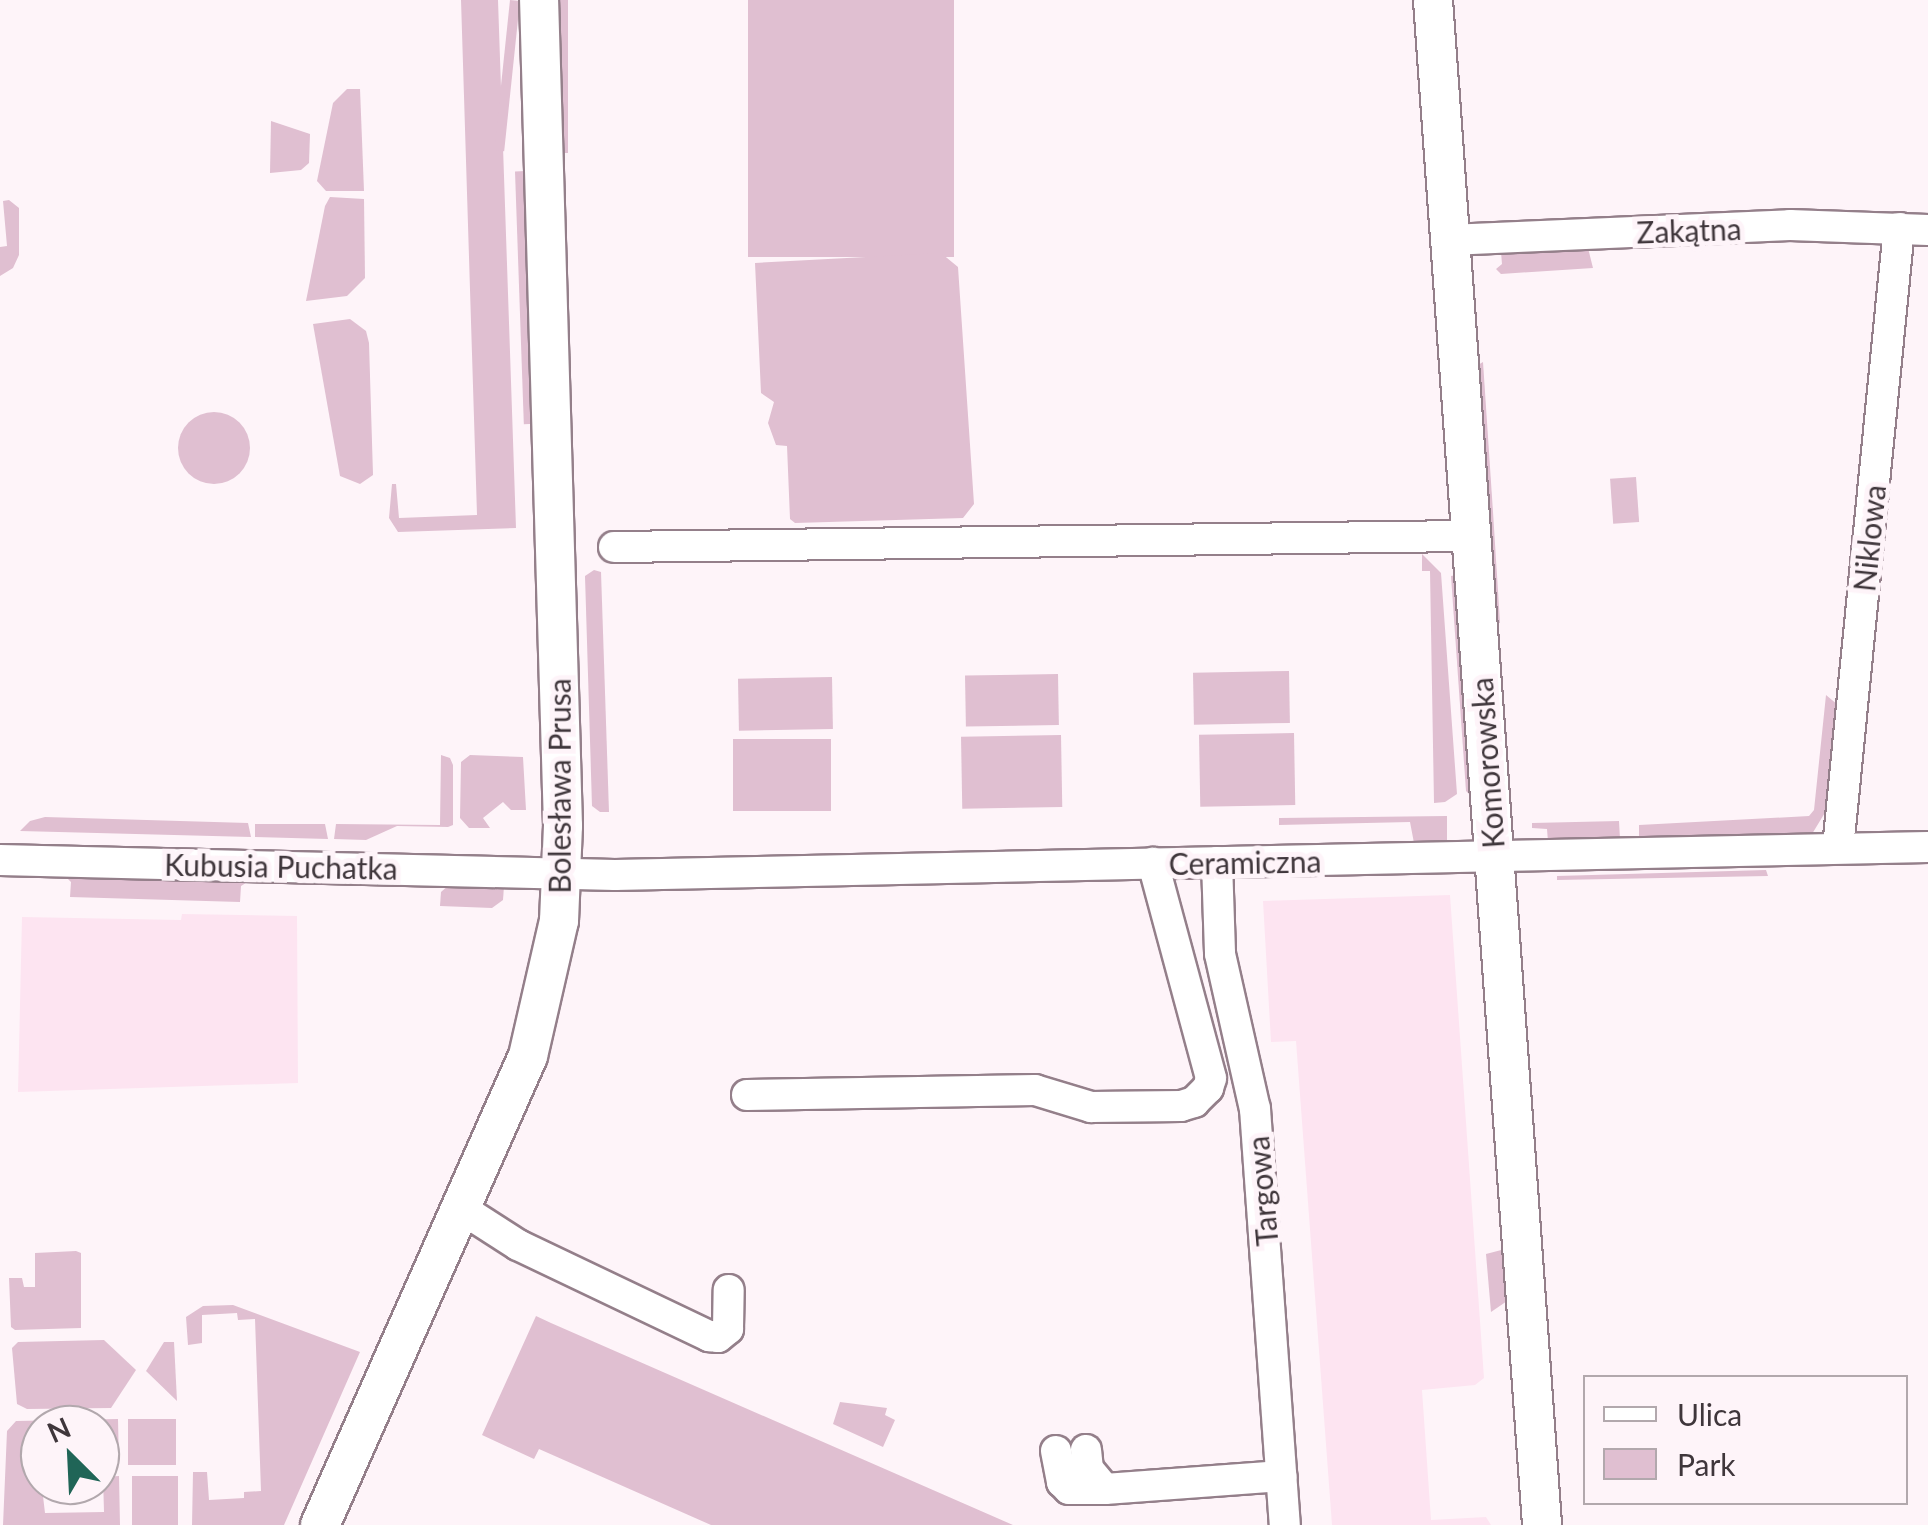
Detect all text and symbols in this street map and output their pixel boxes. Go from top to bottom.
street label: Zakątna [1636,210,1742,250]
street label: Niklowa [1845,483,1893,593]
street label: Komorowska [1463,676,1511,850]
street label: Bolesława Prusa [541,678,577,894]
street label: Ceramiczna [1168,843,1322,881]
street label: Kubusia Puchatka [164,846,398,886]
street label: Targowa [1239,1135,1285,1247]
legend [1583,1375,1908,1505]
text: Ulica [1677,1396,1742,1432]
north arrow [20,1405,120,1505]
text: N [42,1410,75,1449]
text: Park [1677,1446,1736,1482]

